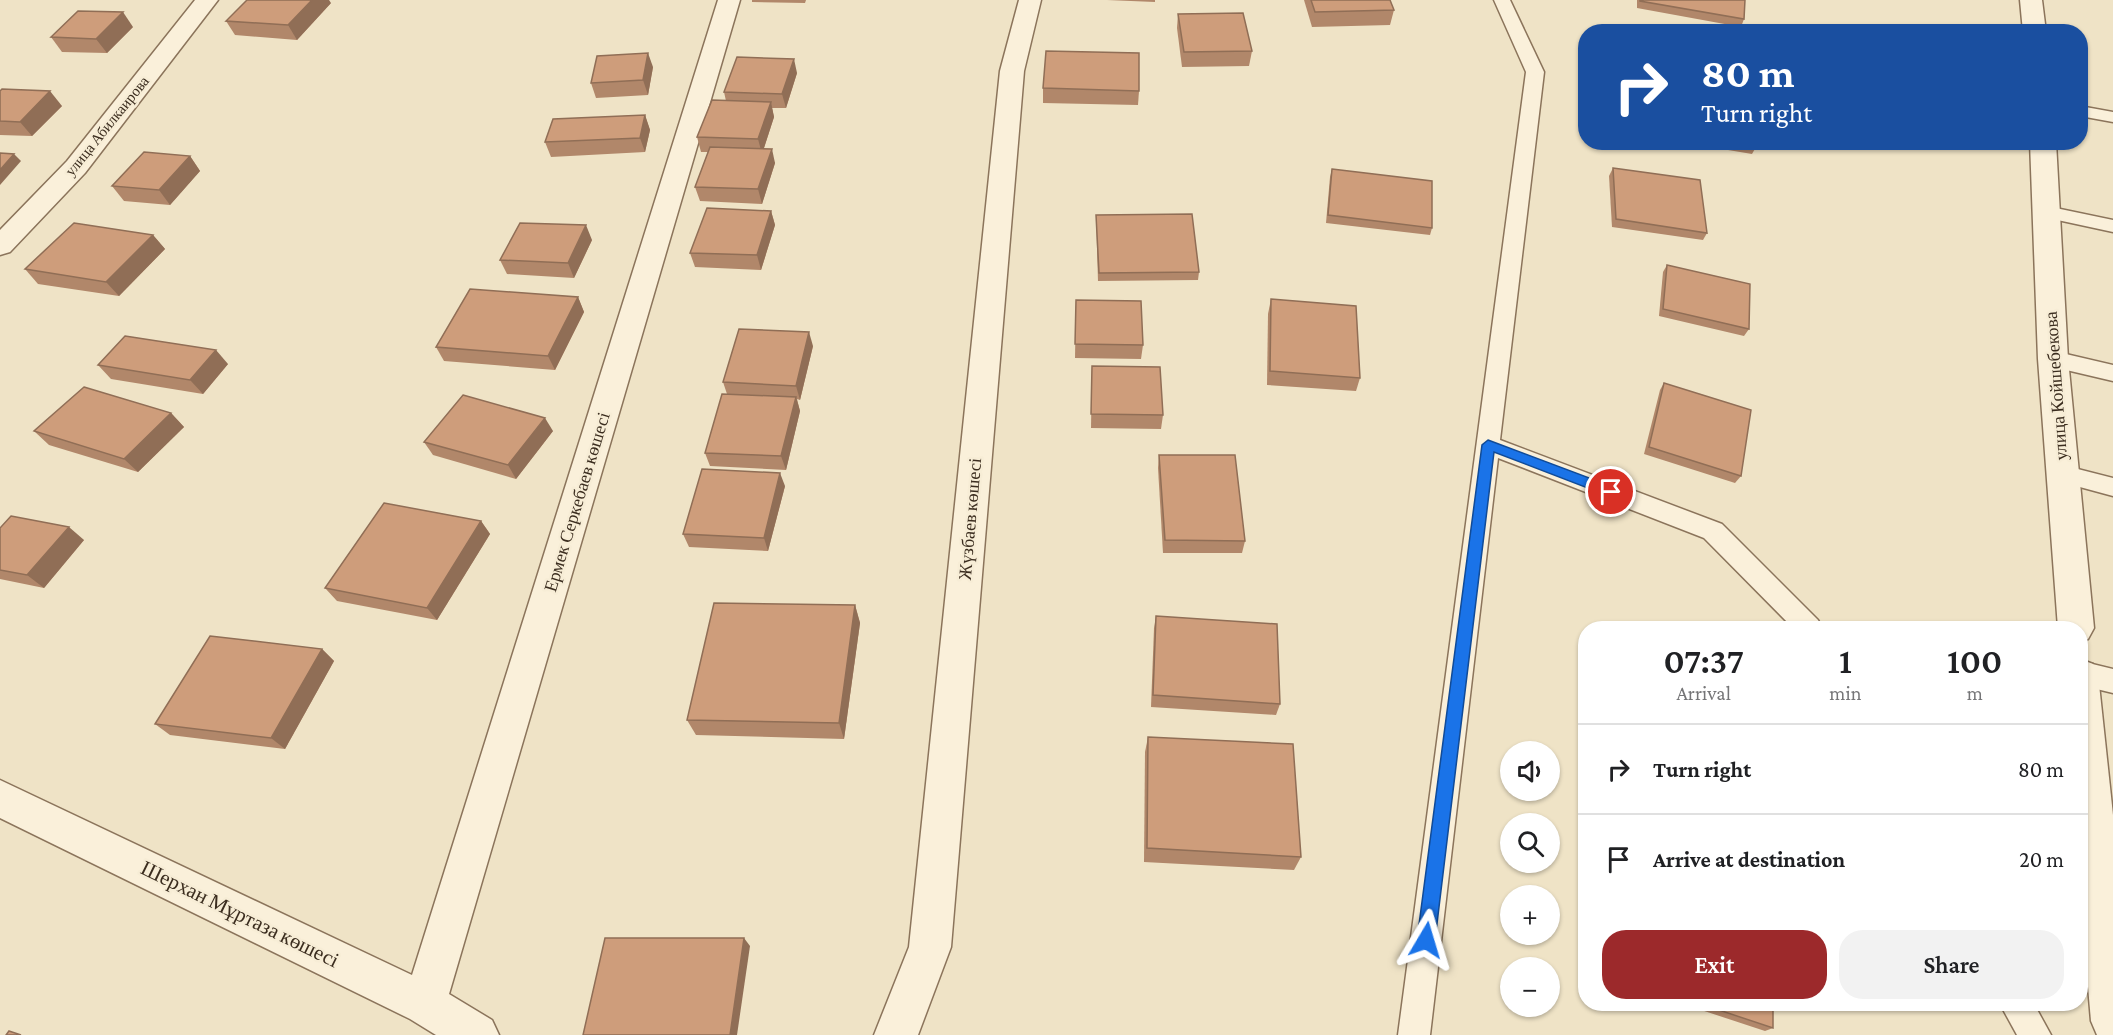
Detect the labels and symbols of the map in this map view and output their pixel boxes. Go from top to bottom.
street label: улица Абилкаирова [62,73,152,179]
street label: улица Койшебекова [2041,311,2071,461]
street label: Ермек Серкебаев көшесі [540,410,614,594]
street label: Жүзбаев көшесі [955,457,985,581]
pin [1585,466,1636,517]
street label: Шерхан Мұртаза көшесі [137,856,343,972]
position arrow [1394,908,1458,972]

